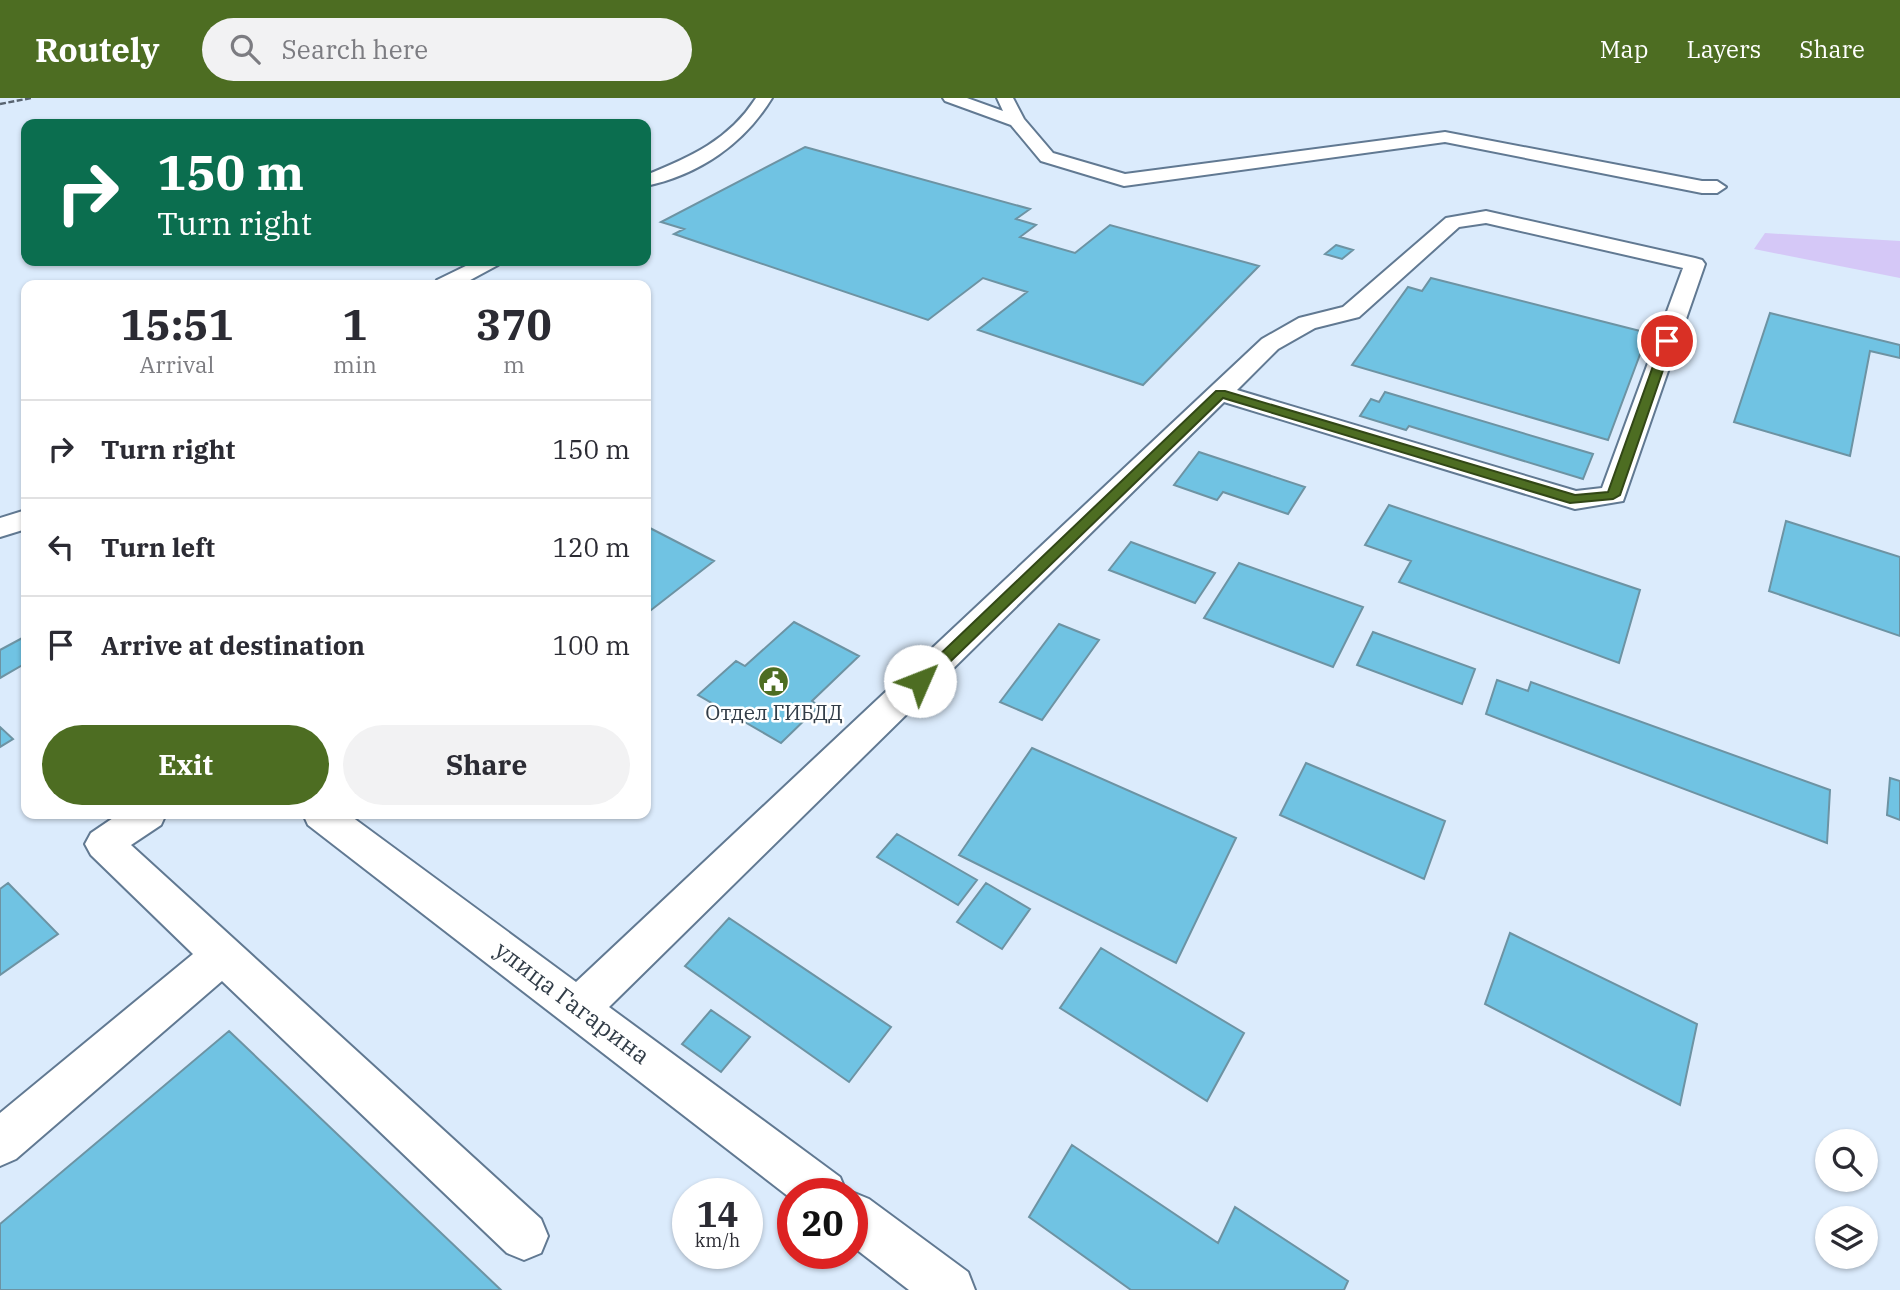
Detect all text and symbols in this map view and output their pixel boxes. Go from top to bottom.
search box [202,18,692,81]
text: Routely [35,28,160,71]
icon: search [226,30,264,68]
text: Search here [282,32,428,66]
text: Map [1600,33,1648,65]
text: Layers [1686,33,1761,65]
text: Share [1799,33,1865,65]
text: 150 m [157,140,304,203]
icon: right [42,147,133,238]
text: Turn right [157,202,312,244]
text: 15:51 [120,297,234,352]
text: 1 [342,297,368,352]
text: 370 [476,297,552,352]
pin [1637,311,1697,371]
icon: arrive [1648,322,1686,360]
text: Arrival [140,349,214,379]
text: min [333,349,377,379]
text: m [503,349,525,379]
icon: right [42,430,80,468]
text: Turn right [101,432,235,466]
text: 150 m [552,432,630,466]
icon: left [42,528,80,566]
text: Turn left [101,530,215,564]
text: 120 m [552,530,630,564]
icon: arrive [42,626,80,664]
text: Arrive at destination [101,628,365,662]
text: 100 m [552,628,630,662]
position arrow [883,644,957,718]
public building icon: Отдел ГИБДД [757,664,791,698]
place label: Отдел ГИБДД [705,698,843,726]
button: Exit [42,725,329,805]
button: Share [343,725,630,805]
street label: улица Гагарина [489,933,657,1071]
map controls [1815,1129,1878,1269]
button: search [1815,1129,1878,1192]
speed limit sign: 20 [777,1178,868,1269]
text: 14 [696,1191,739,1237]
button: layers [1815,1206,1878,1269]
text: km/h [695,1229,740,1252]

